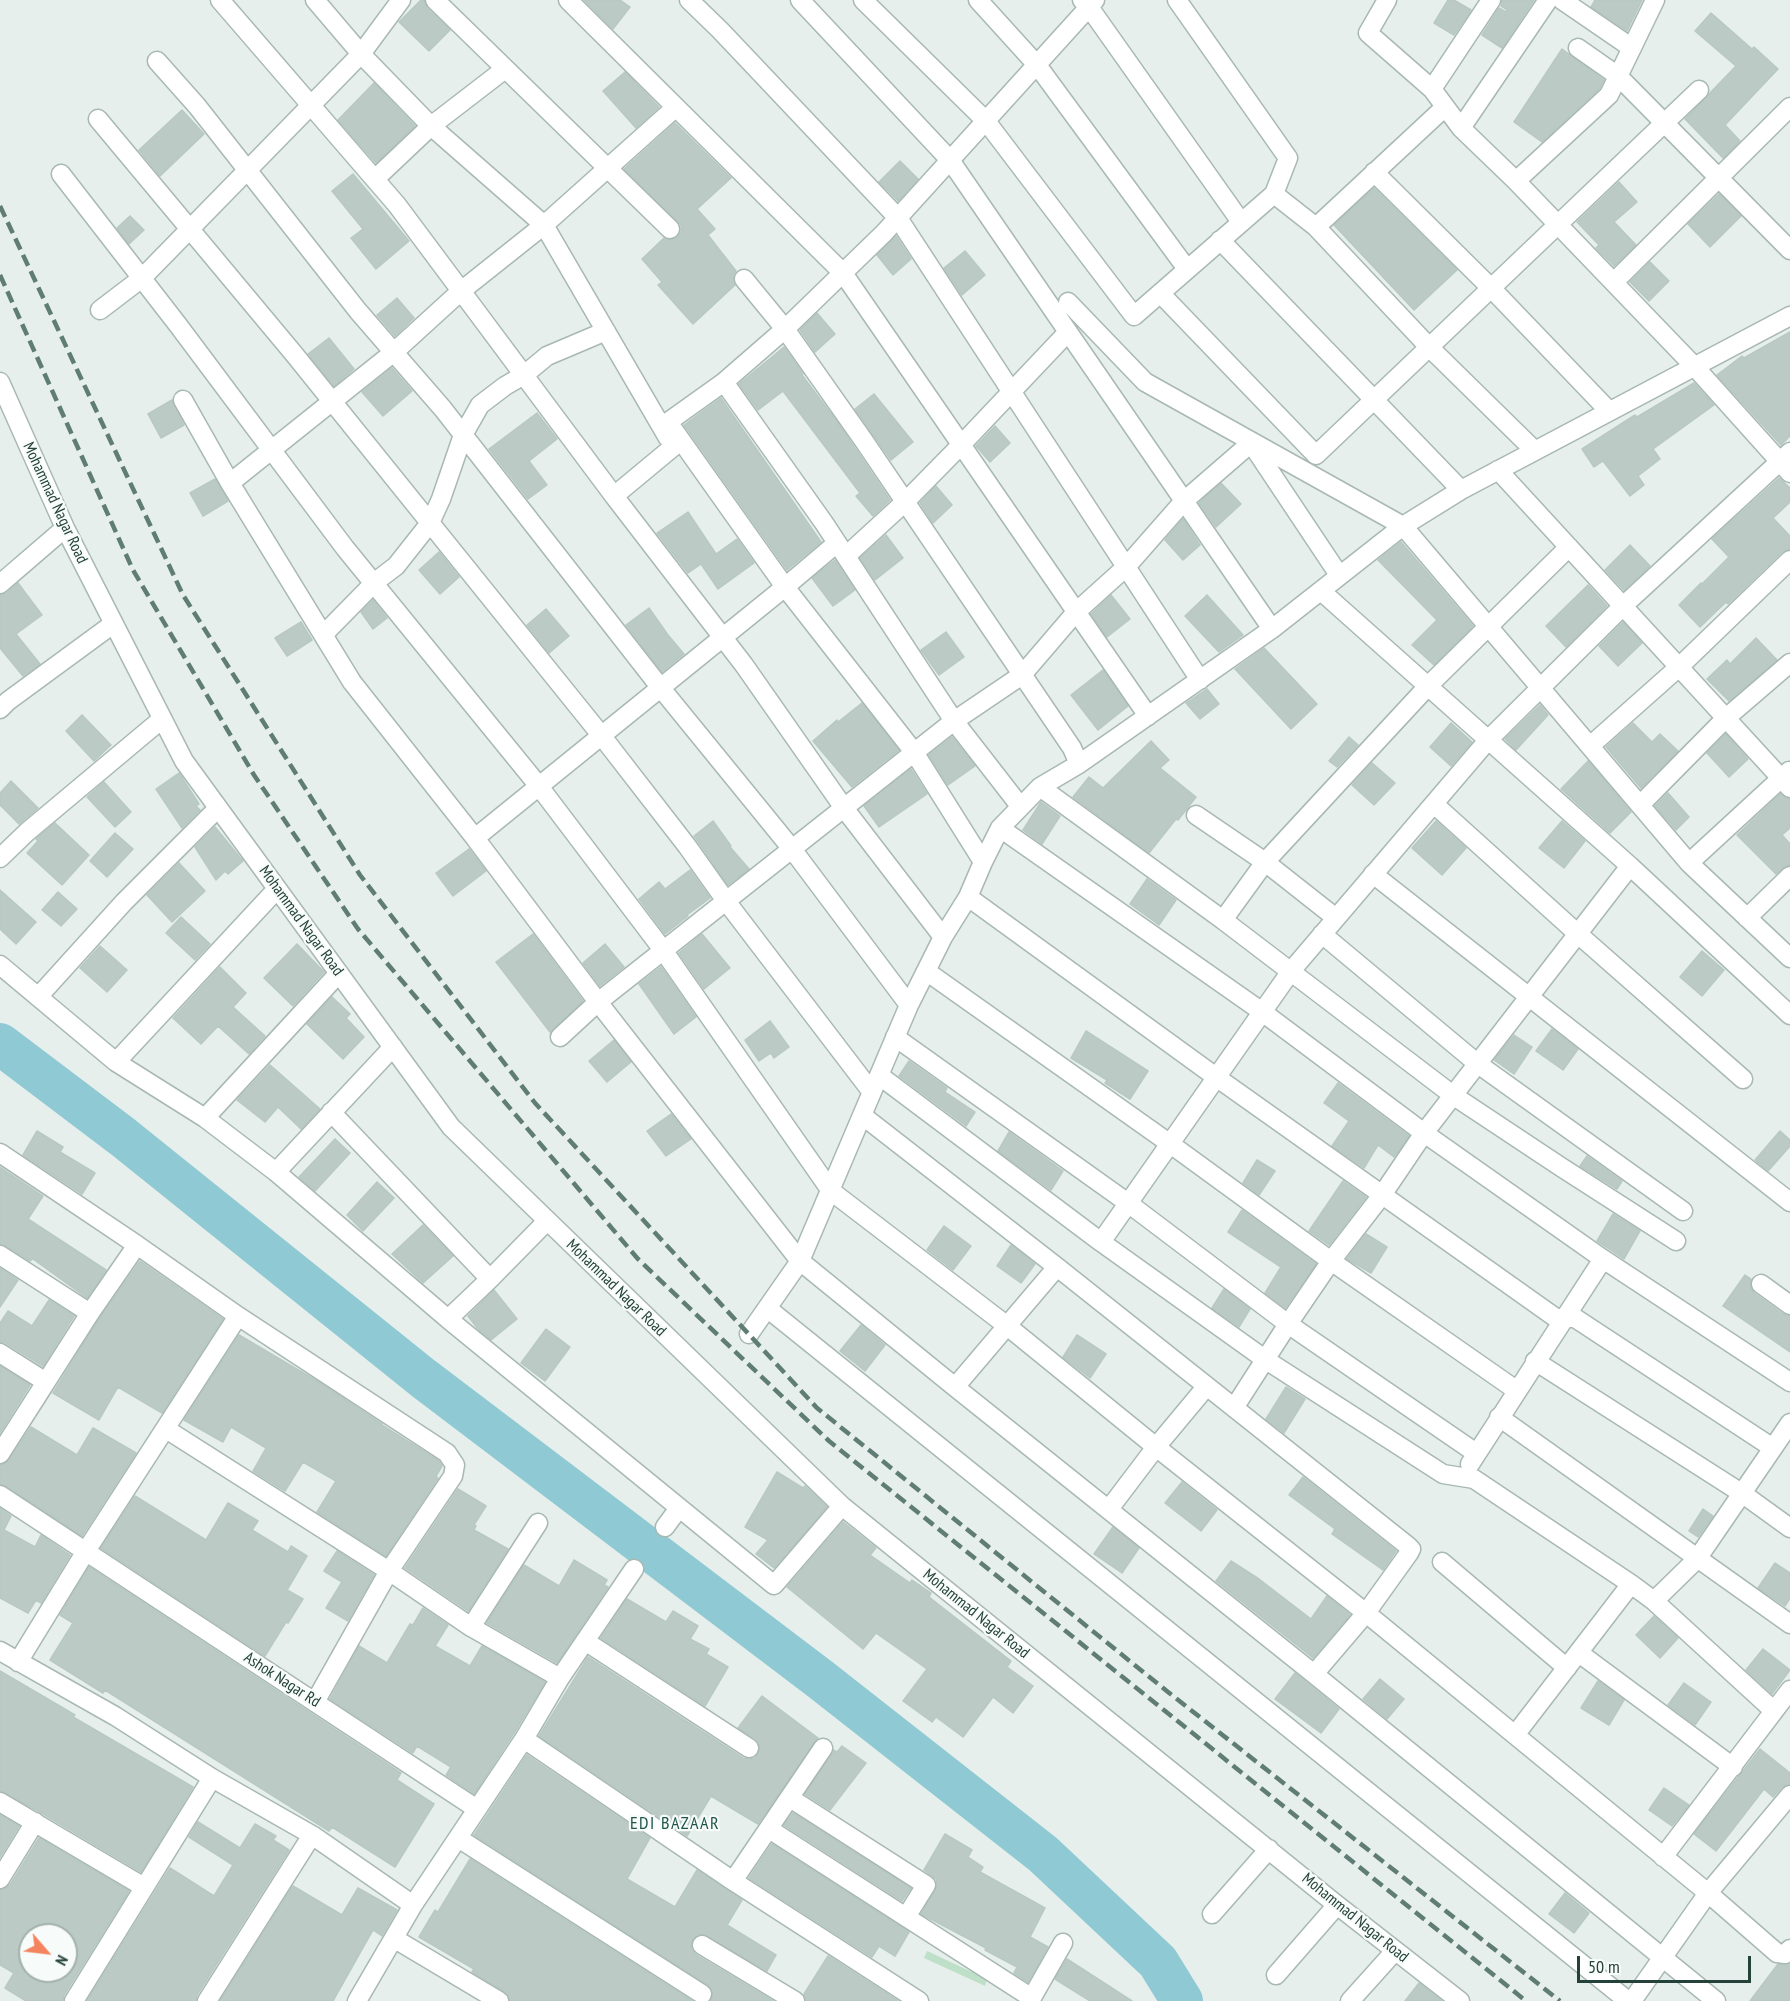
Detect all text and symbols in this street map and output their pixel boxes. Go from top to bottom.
street label: Mohammad Nagar Road [19,439,91,567]
street label: Mohammad Nagar Road [255,862,347,980]
street label: Mohammad Nagar Road [562,1235,670,1341]
street label: Mohammad Nagar Road [919,1565,1033,1663]
street label: Ashok Nagar Rd [240,1648,324,1712]
district label: EDI BAZAAR [630,1813,720,1835]
street label: Mohammad Nagar Road [1298,1869,1412,1967]
north arrow [18,1923,78,1983]
scale bar [1580,1944,1754,1982]
text: N [51,1952,73,1969]
text: 50 m [1588,1955,1620,1978]

